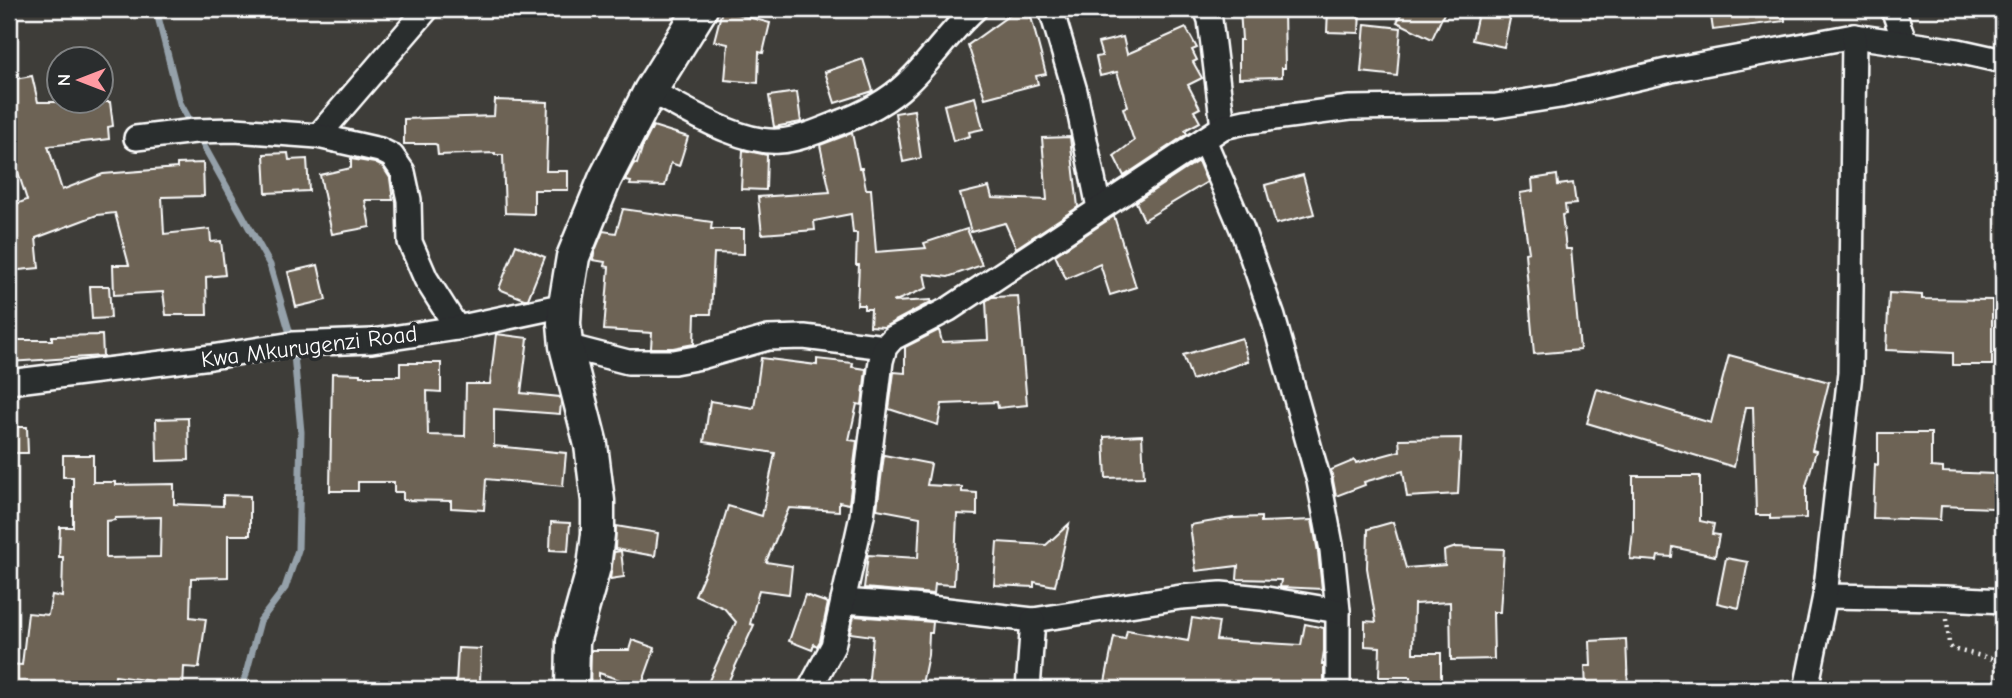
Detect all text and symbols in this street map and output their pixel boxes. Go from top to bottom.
north arrow [46,46,116,116]
text: N [53,74,75,86]
street label: Kwa Mkurugenzi Road [199,320,419,373]

